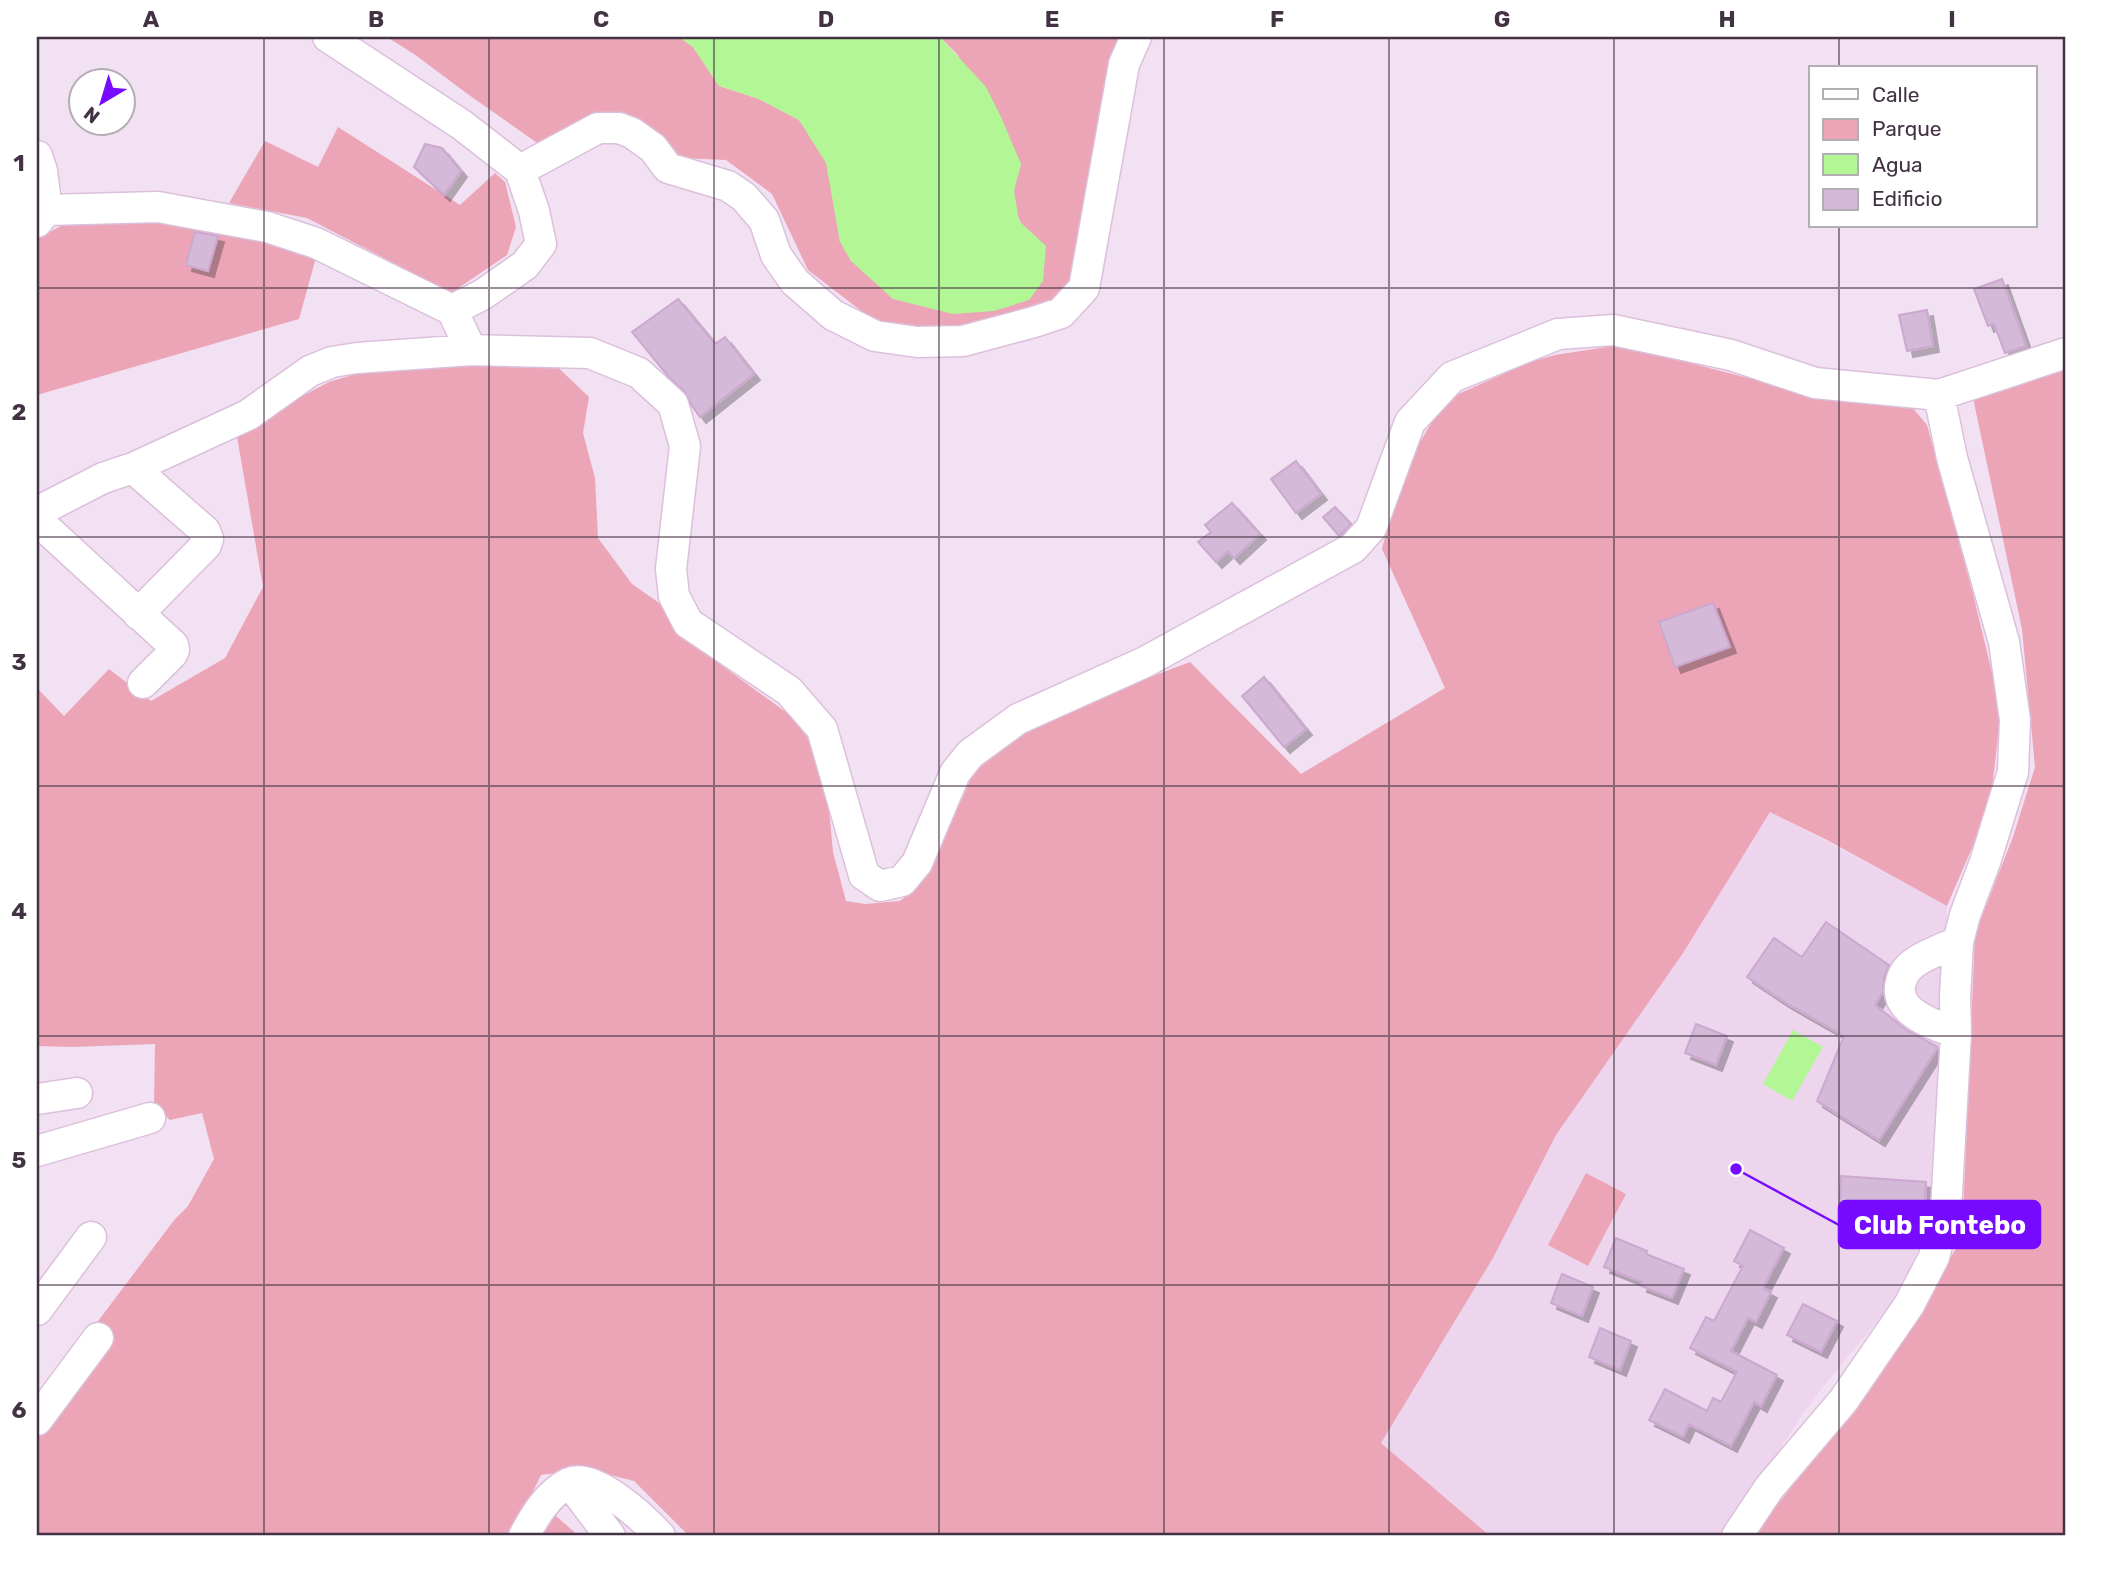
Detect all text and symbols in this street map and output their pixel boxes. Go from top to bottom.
text: A [143,5,160,33]
text: B [368,5,384,33]
text: C [593,5,609,33]
text: D [818,5,834,33]
text: E [1045,5,1059,33]
text: F [1270,5,1284,33]
text: G [1494,5,1510,33]
text: H [1718,5,1736,33]
text: I [1948,5,1956,33]
north arrow [66,66,136,136]
legend [1809,66,2036,228]
text: Calle [1872,82,1920,107]
text: N [79,102,104,128]
text: Parque [1872,116,1942,141]
text: 1 [13,149,25,177]
text: Agua [1872,152,1923,177]
text: Edificio [1872,186,1942,211]
text: 2 [12,398,26,426]
text: 3 [11,648,27,676]
text: 4 [11,897,27,925]
text: 5 [12,1146,27,1174]
callout: Club Fontebo [1839,1201,2040,1248]
text: Club Fontebo [1854,1210,2026,1241]
text: 6 [12,1396,27,1424]

